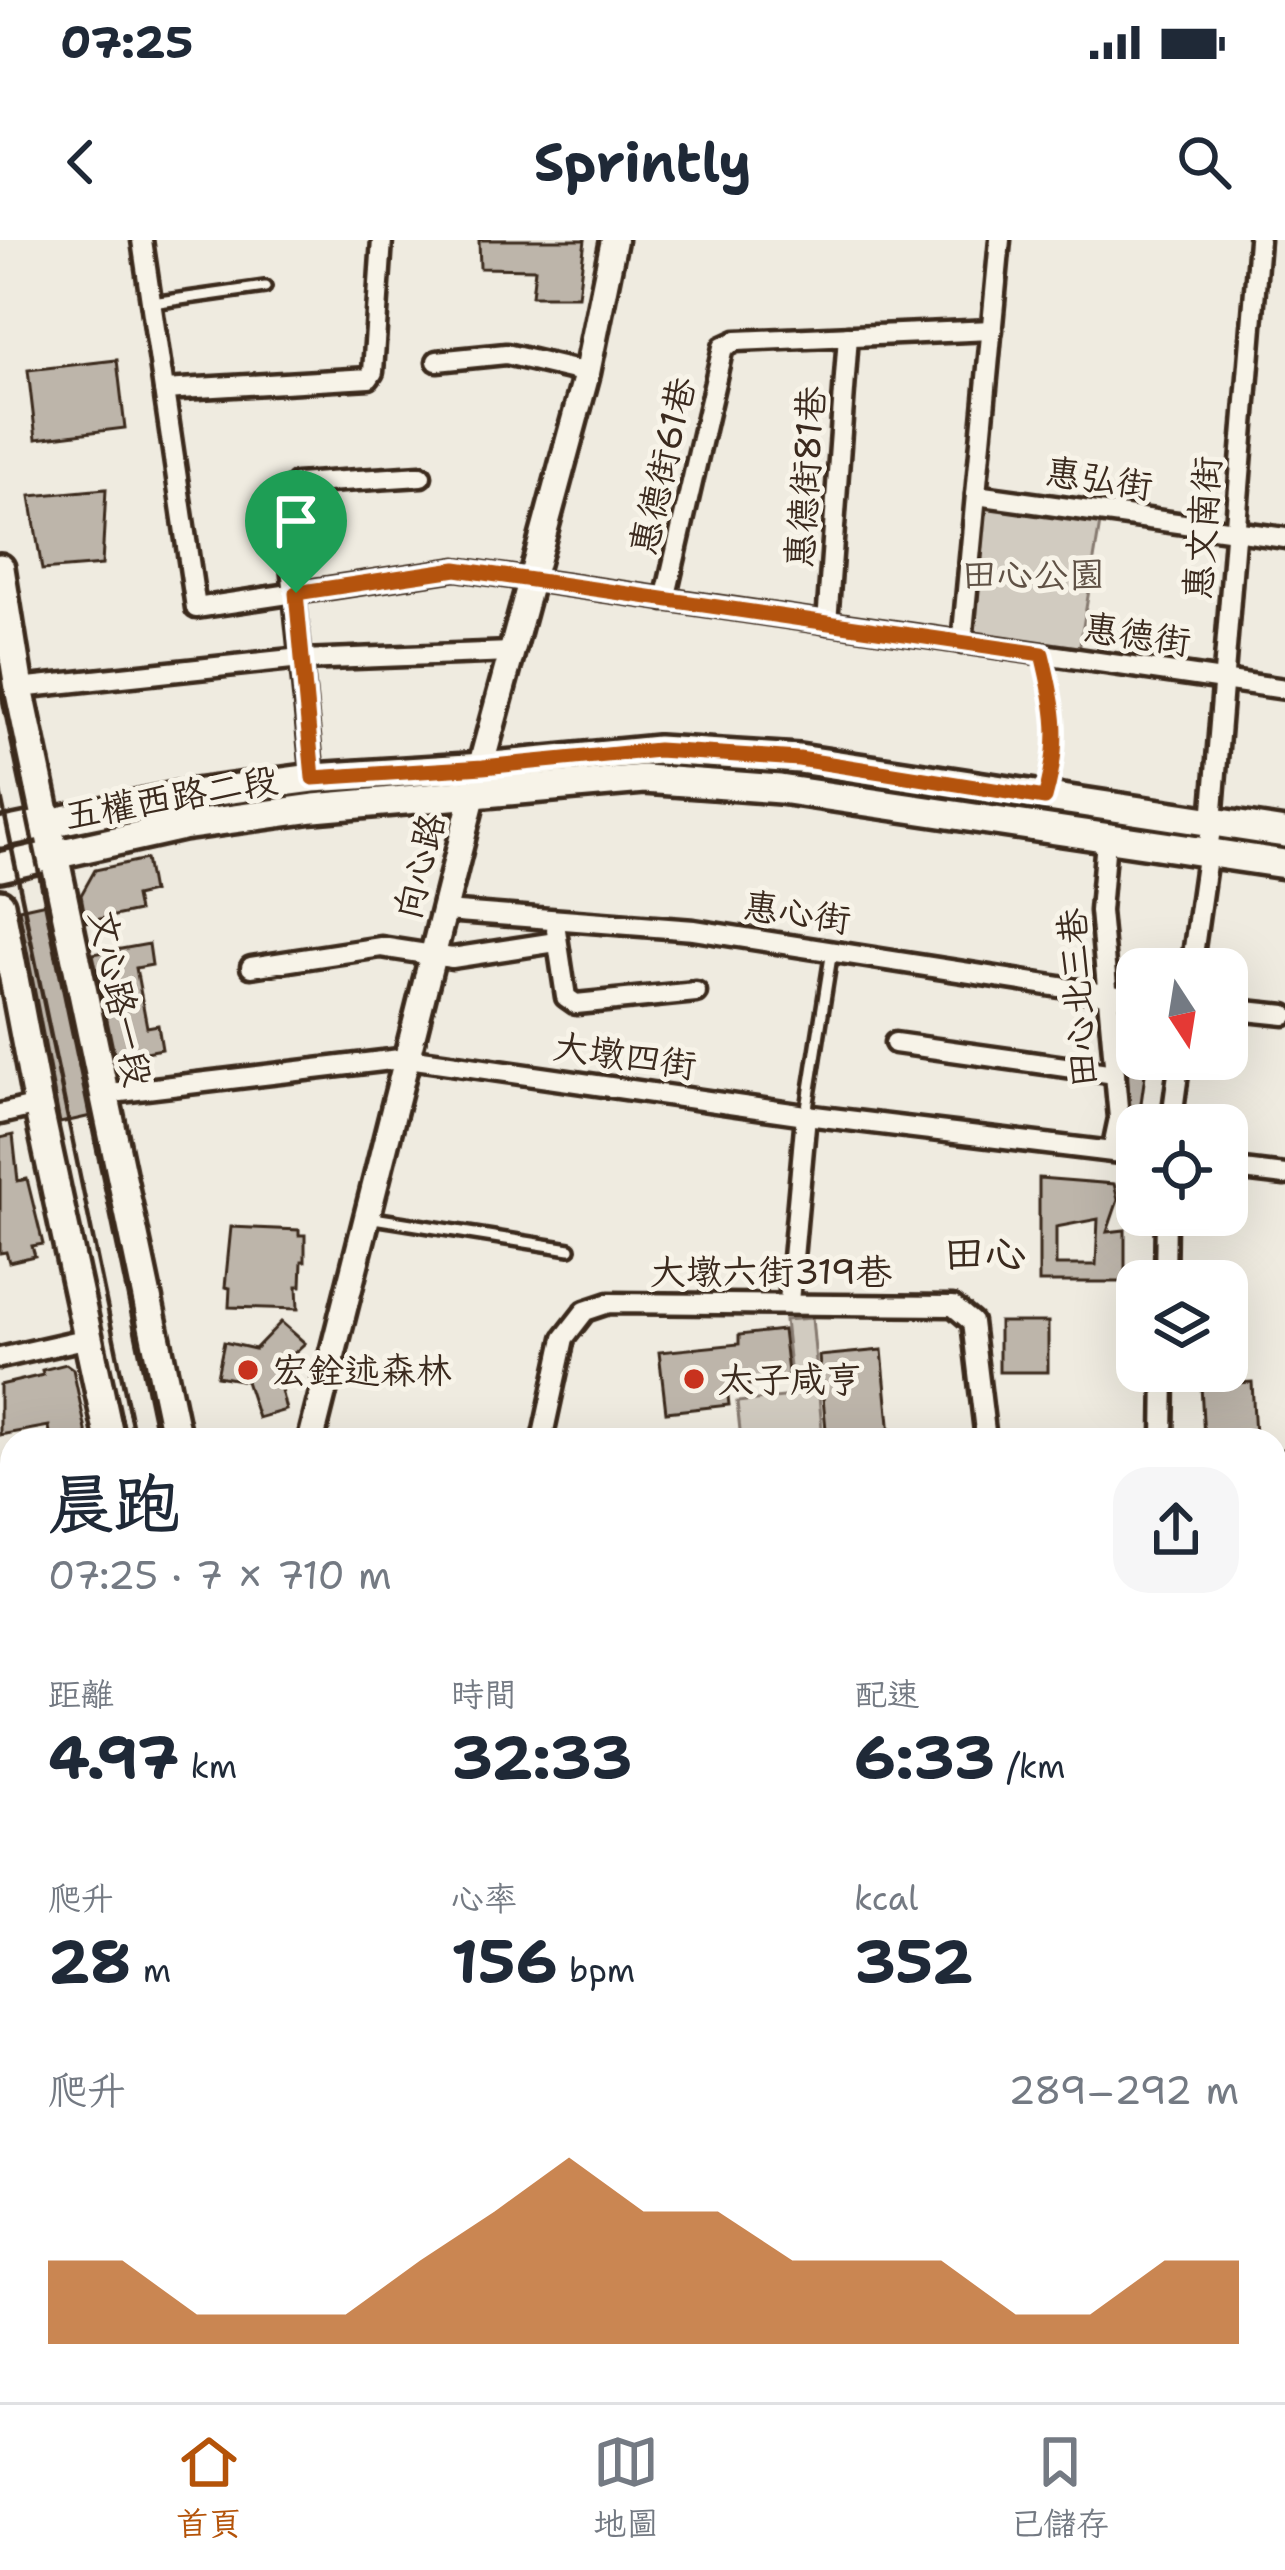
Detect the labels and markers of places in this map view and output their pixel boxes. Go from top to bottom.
pin [245,470,347,593]
place label: 宏銓述森林 [272,1346,452,1395]
place label: 太子咸亨 [718,1355,862,1404]
marker: 宏銓述森林 [235,1357,261,1383]
marker: 太子咸亨 [681,1366,707,1392]

